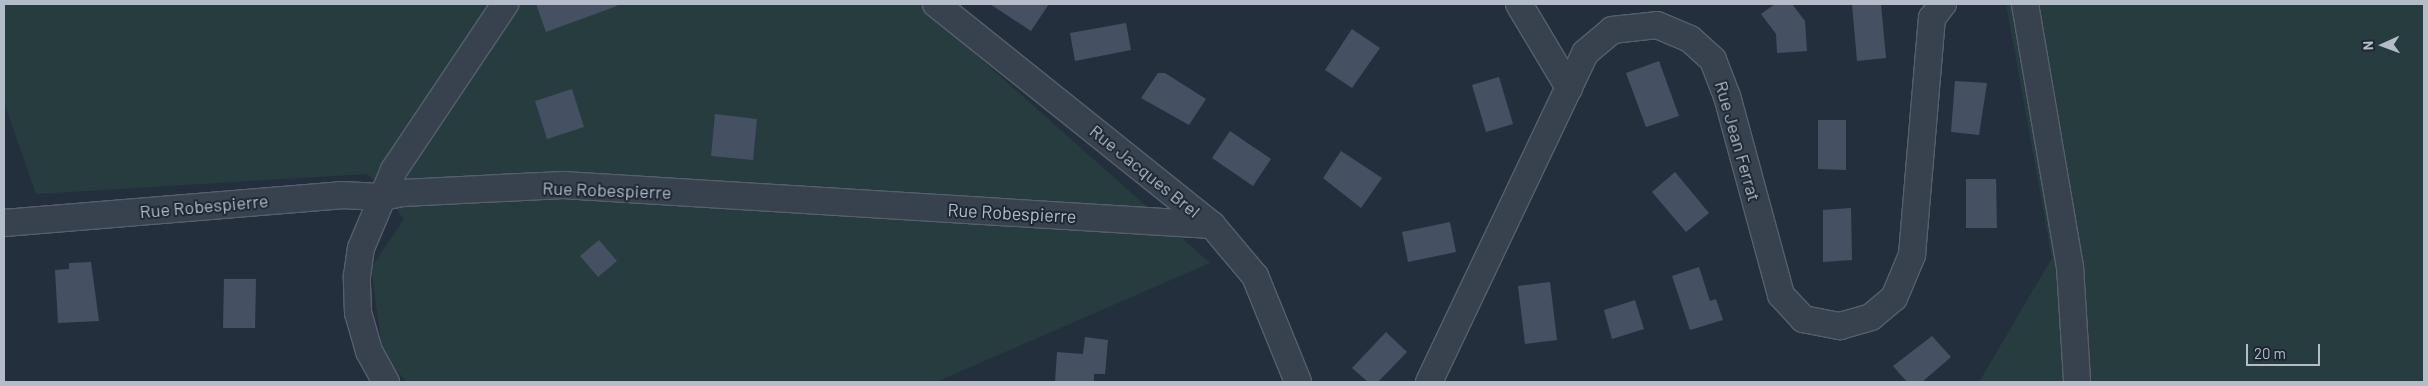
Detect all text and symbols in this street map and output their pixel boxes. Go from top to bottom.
north arrow [2358,20,2408,70]
text: N [2359,41,2376,50]
street label: Rue Jean Ferrat [1711,78,1765,204]
street label: Rue Jacques Brel [1086,120,1204,222]
street label: Rue Robespierre [542,177,672,203]
street label: Rue Robespierre [139,190,269,222]
street label: Rue Robespierre [947,199,1077,227]
scale bar [2248,334,2322,366]
text: 20 m [2254,344,2286,362]

